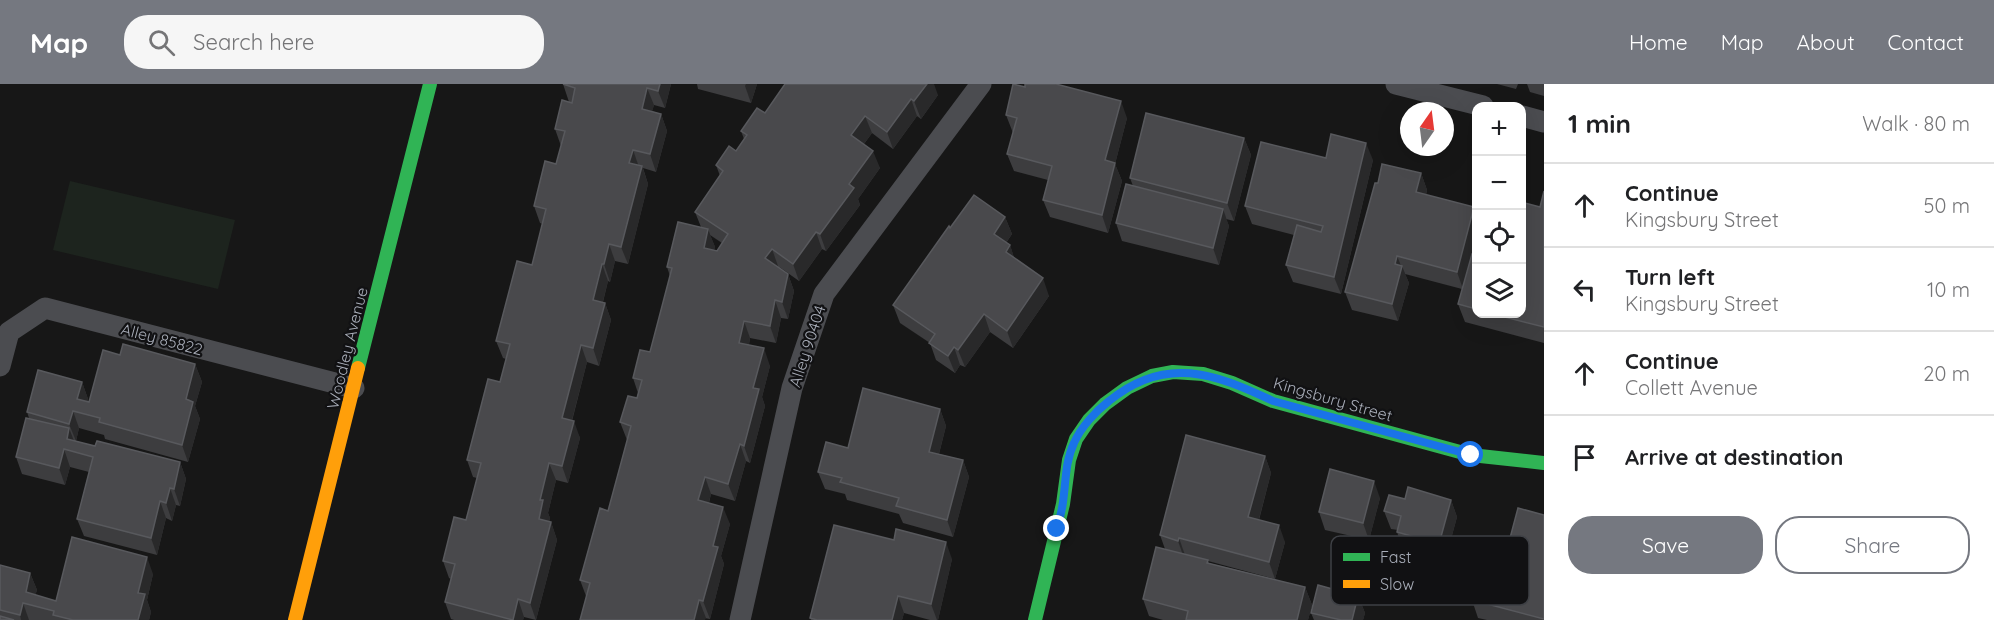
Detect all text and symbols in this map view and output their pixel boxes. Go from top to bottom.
search box [124,15,544,69]
text: Map [30,25,88,60]
icon: search [145,26,178,59]
text: Search here [193,28,315,56]
text: Home [1629,29,1688,55]
text: Map [1721,29,1764,55]
text: About [1797,29,1855,55]
text: Contact [1888,29,1964,55]
north arrow [1400,102,1454,156]
map controls [1472,102,1526,318]
button: + [1472,102,1526,156]
text: 1 min [1568,107,1631,140]
text: Walk · 80 m [1862,111,1970,136]
button: − [1472,156,1526,210]
text: Continue [1625,179,1719,207]
icon: ahead [1568,189,1601,222]
text: 50 m [1924,193,1970,218]
text: Kingsbury Street [1625,207,1779,232]
button: locate [1472,210,1526,264]
text: Turn left [1625,263,1715,291]
button: layers [1472,264,1526,318]
icon: left [1568,273,1601,306]
text: 10 m [1927,277,1970,302]
street label: Woodley Avenue [322,285,372,411]
text: Kingsbury Street [1625,291,1779,316]
street label: Alley 90404 [784,303,830,389]
street label: Alley 85822 [119,319,205,360]
text: Continue [1625,347,1719,375]
icon: ahead [1568,357,1601,390]
text: 20 m [1923,361,1970,386]
street label: Kingsbury Street [1271,372,1395,426]
text: Collett Avenue [1625,375,1758,400]
route start [1457,441,1483,467]
icon: arrive [1568,441,1601,474]
text: Arrive at destination [1625,443,1843,471]
route end [1043,515,1069,541]
button: Save [1568,516,1763,574]
button: Share [1775,516,1970,574]
legend [1331,536,1529,605]
text: Fast [1380,547,1411,567]
text: Slow [1380,574,1414,594]

